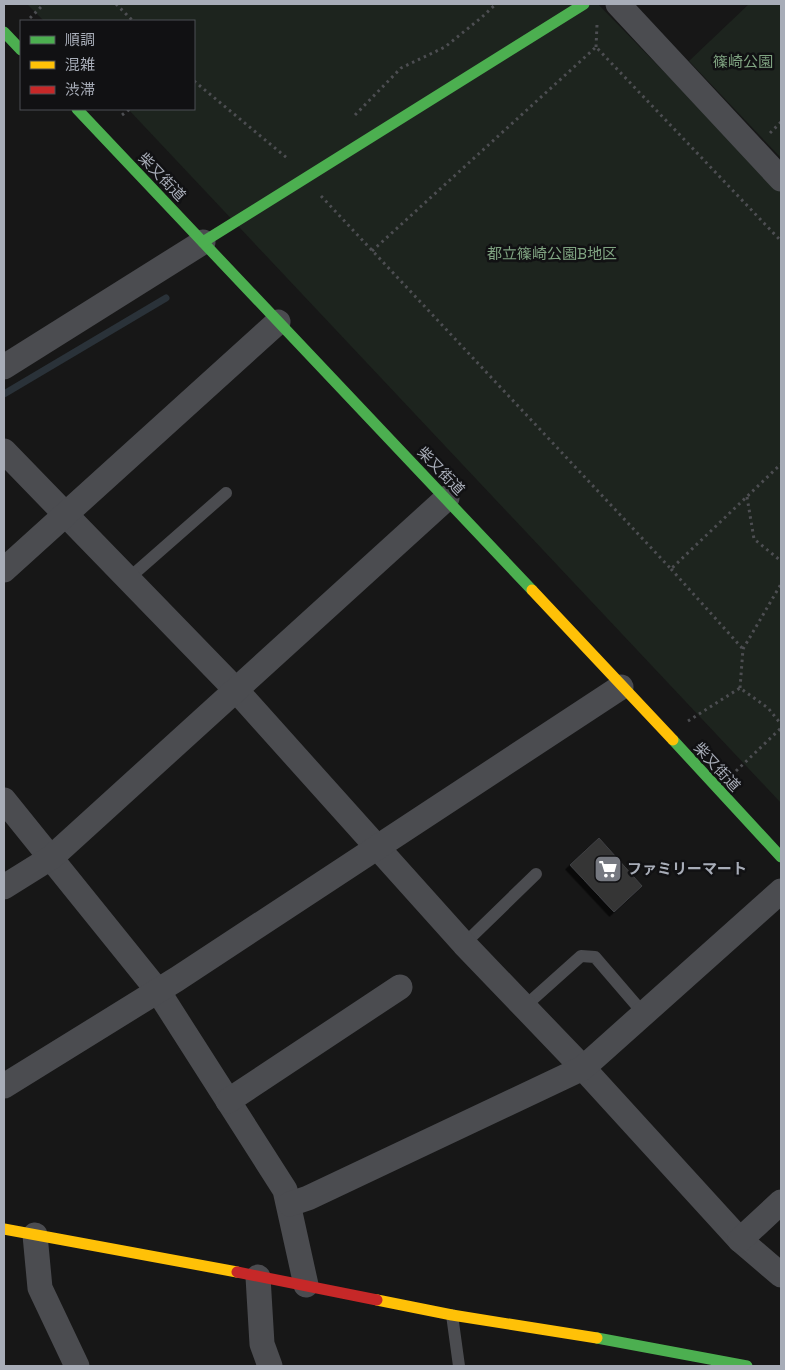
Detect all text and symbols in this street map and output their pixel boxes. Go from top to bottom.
legend [20,20,195,110]
text: 順調 [65,30,95,49]
park label: 篠崎公園 [713,52,773,71]
text: 混雑 [65,55,95,74]
text: 渋滞 [65,80,95,99]
street label: 柴又街道 [135,148,190,205]
park label: 都立篠崎公園B地区 [487,244,617,263]
street label: 柴又街道 [414,442,469,499]
street label: 柴又街道 [690,738,745,795]
supermarket icon: ファミリーマート [593,854,623,884]
place label: ファミリーマート [627,859,747,878]

